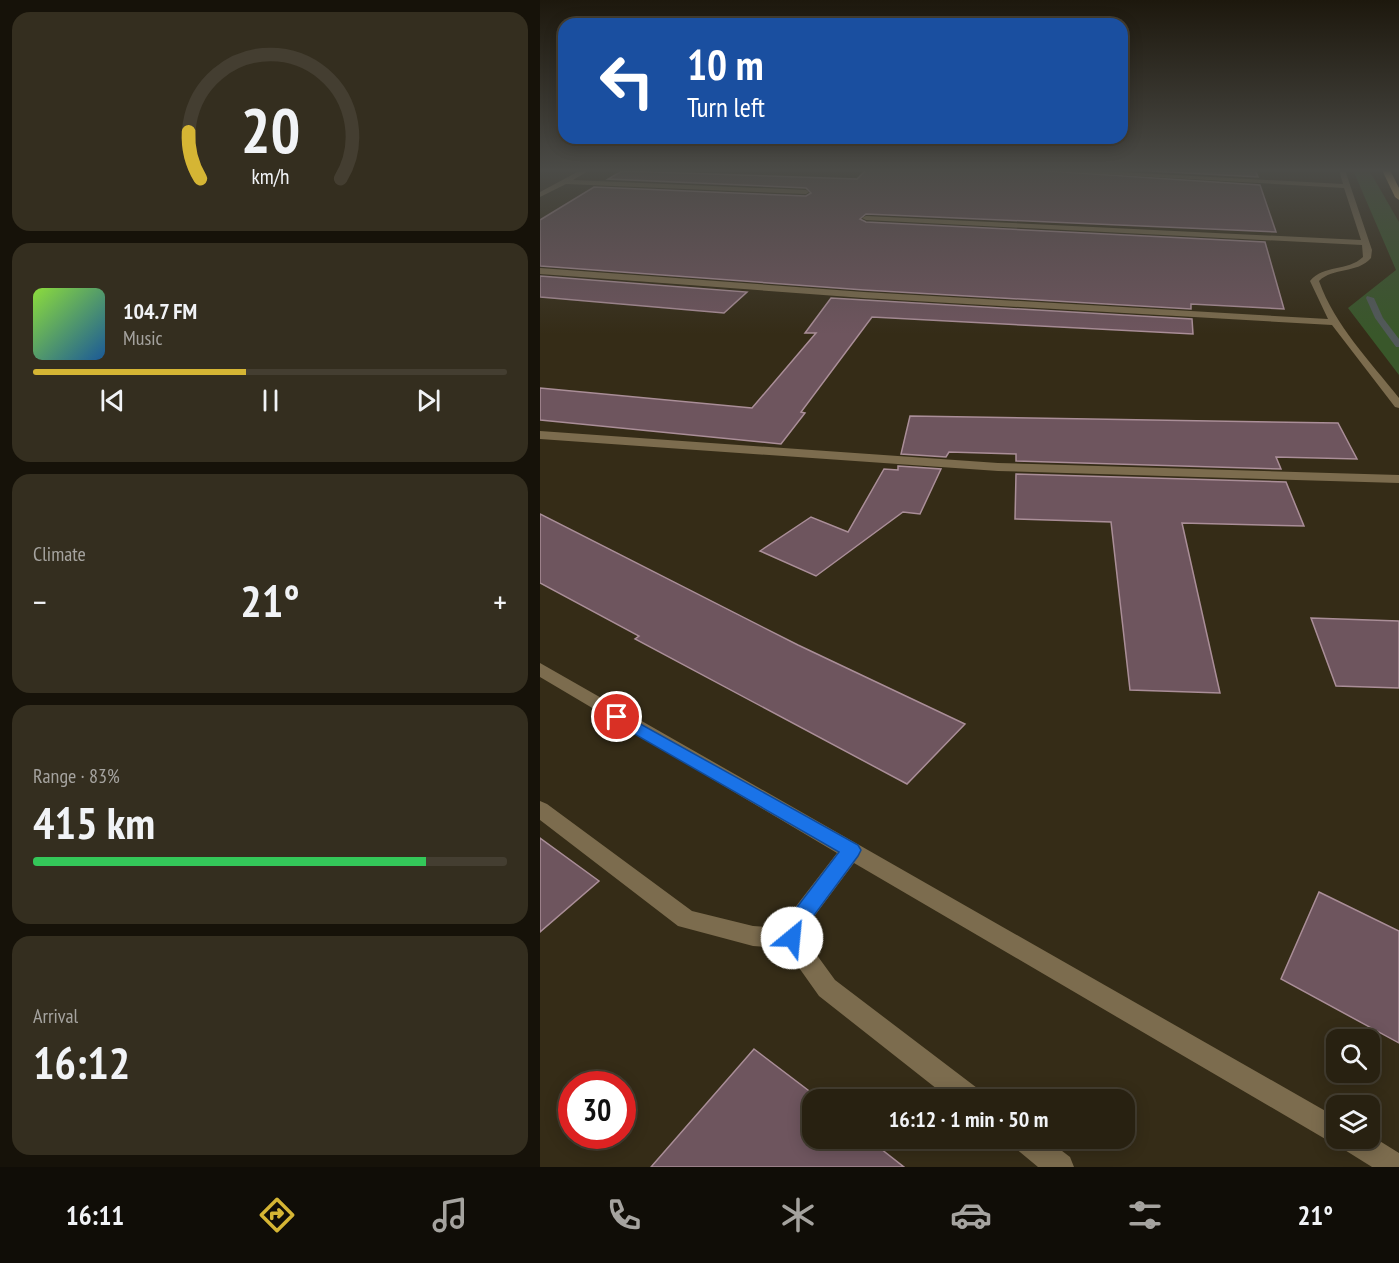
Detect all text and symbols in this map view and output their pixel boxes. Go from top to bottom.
text: 10 m [687,37,764,92]
icon: left [588,42,666,120]
text: 20 [240,89,300,170]
text: Turn left [687,90,765,124]
text: km/h [251,162,289,190]
text: 104.7 FM [123,297,197,325]
text: Music [123,325,163,351]
icon: previous [96,384,129,417]
icon: pause [254,384,287,417]
icon: next [412,384,445,417]
text: Climate [33,541,86,567]
text: 21° [240,571,300,629]
text: − [33,580,47,623]
text: + [493,580,507,623]
pin [591,691,642,742]
icon: arrive [600,700,633,733]
text: Range · 83% [33,763,120,789]
text: 415 km [33,793,155,851]
position arrow [760,906,824,970]
text: Arrival [33,1003,78,1029]
map controls [1326,1029,1380,1149]
button: search [1326,1029,1380,1083]
text: 16:12 [33,1033,130,1091]
speed limit sign: 30 [558,1071,636,1149]
button: layers [1326,1095,1380,1149]
text: 16:12 · 1 min · 50 m [889,1105,1048,1133]
icon: directions [256,1194,298,1236]
icon: music [429,1194,471,1236]
icon: phone [603,1194,645,1236]
icon: climate [777,1194,819,1236]
icon: car [950,1194,992,1236]
icon: filters [1124,1194,1166,1236]
text: 16:11 [66,1198,124,1232]
text: 21° [1297,1198,1333,1232]

